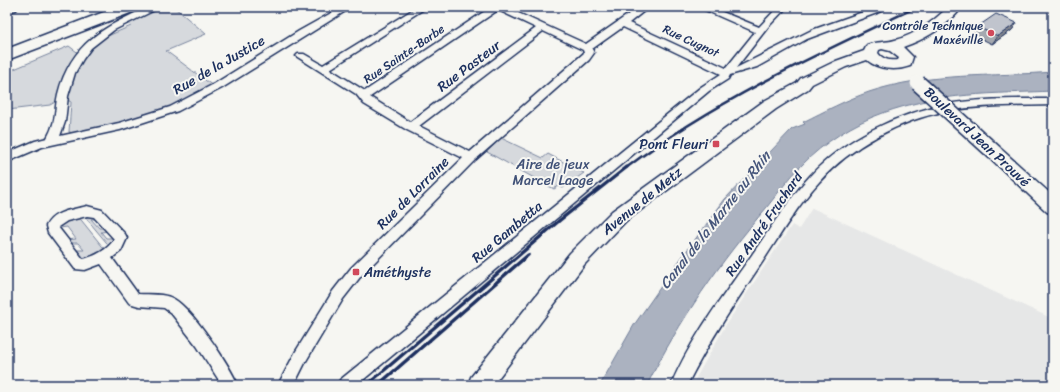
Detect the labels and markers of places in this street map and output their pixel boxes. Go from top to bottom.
place label: Contrôle Technique Maxéville [882,15,983,51]
marker: Contrôle Technique Maxéville [986,28,996,38]
place label: Pont Fleuri [639,132,709,157]
marker: Pont Fleuri [711,139,721,149]
place label: Améthyste [363,260,431,285]
marker: Améthyste [351,267,361,277]

